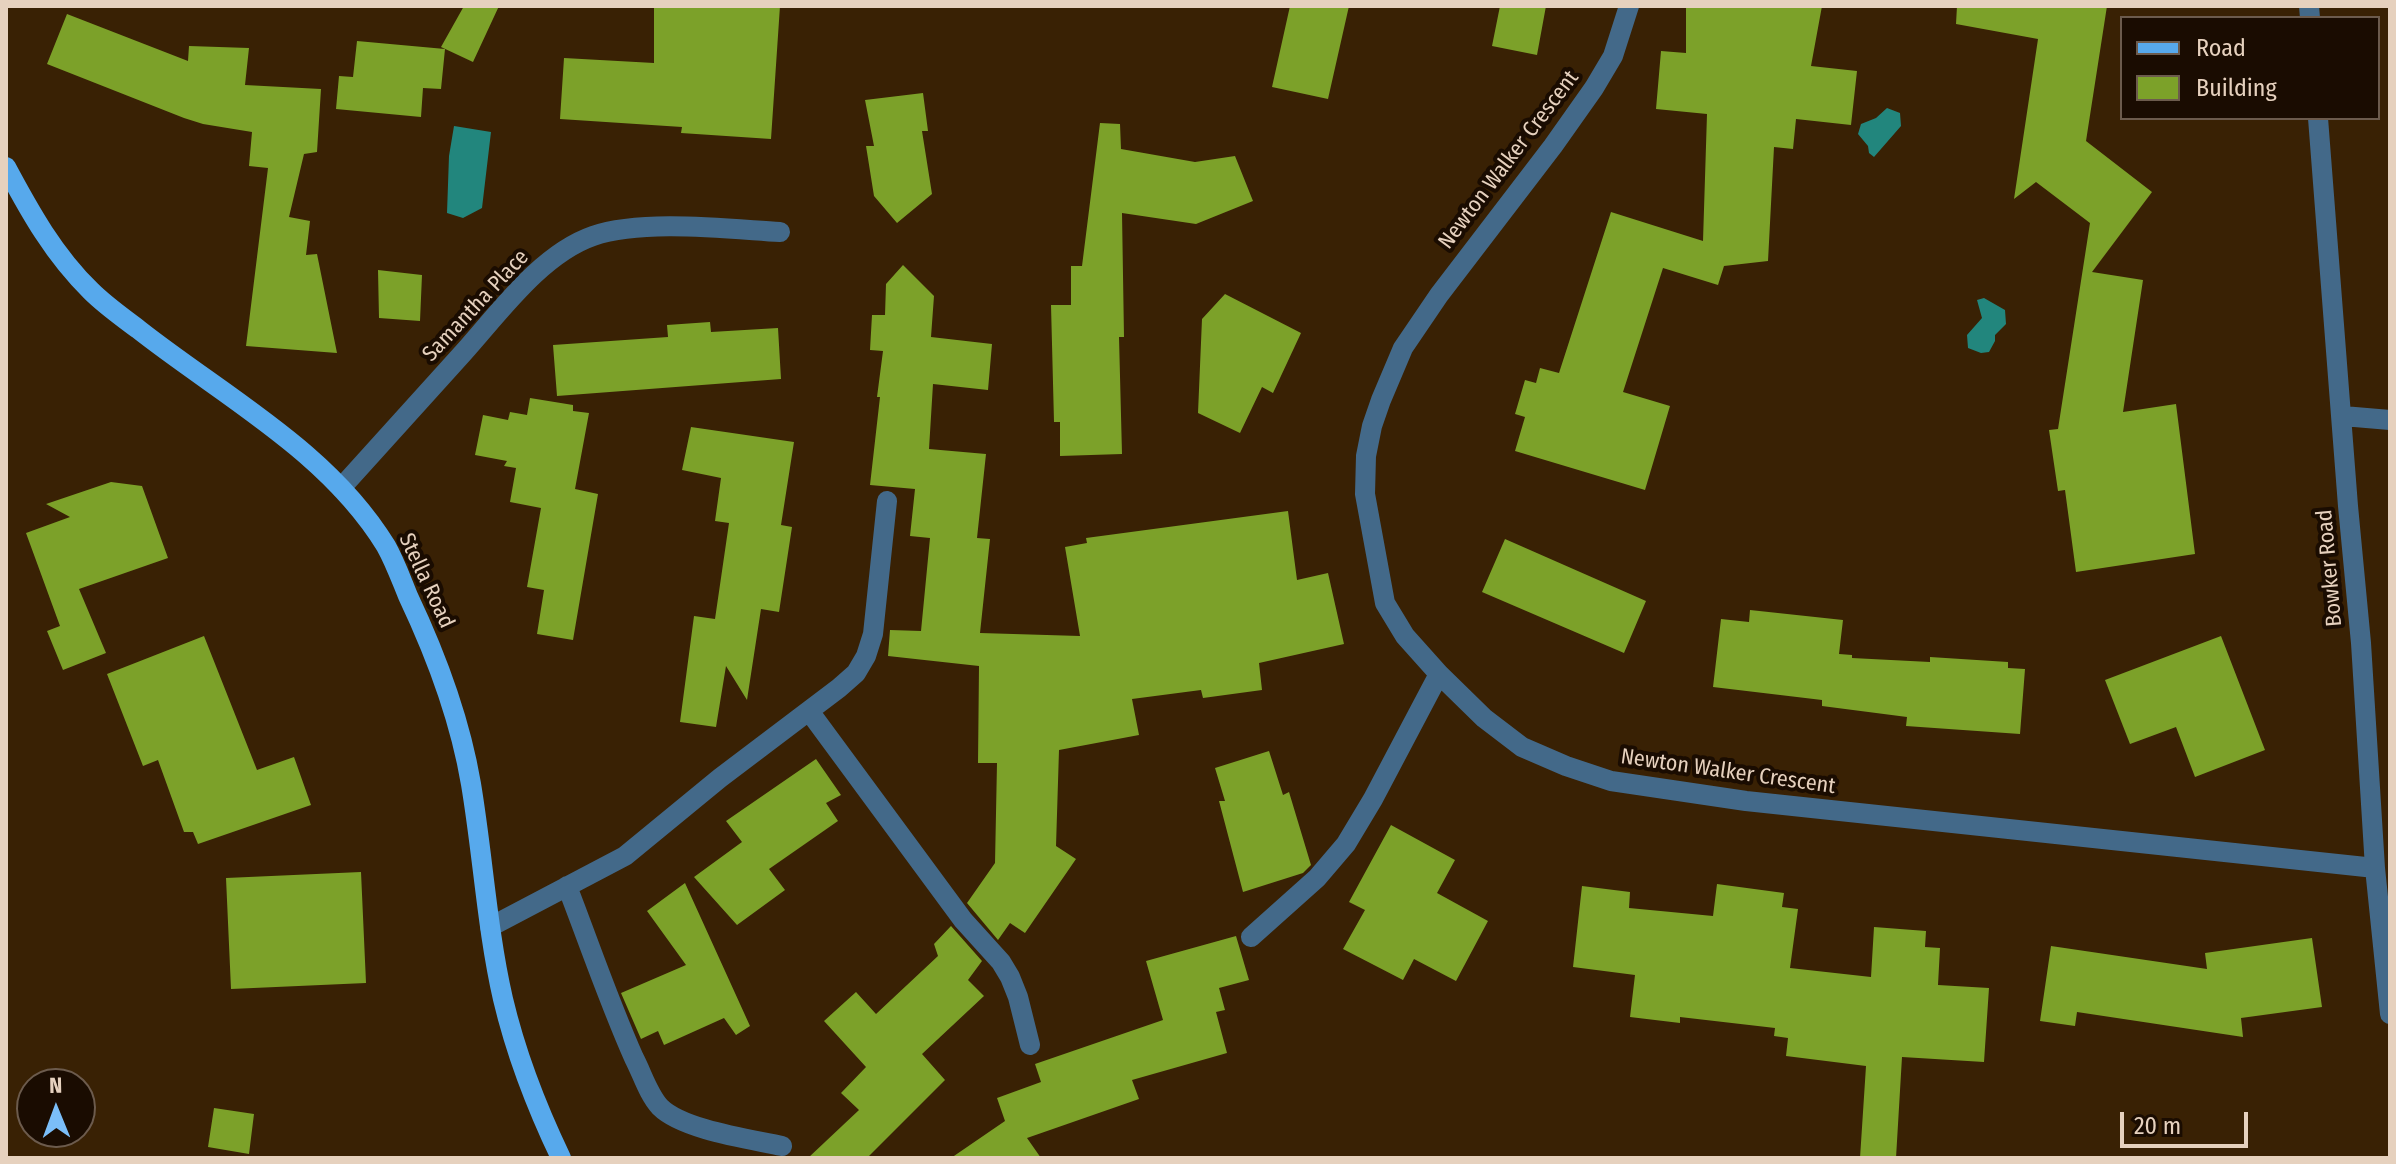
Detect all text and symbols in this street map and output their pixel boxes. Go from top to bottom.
legend [2120,16,2380,120]
text: Road [2196,34,2246,62]
street label: Newton Walker Crescent [1433,66,1585,254]
text: Building [2196,74,2277,102]
street label: Samantha Place [417,245,535,367]
street label: Bowker Road [2312,508,2348,628]
street label: Stella Road [393,529,459,633]
street label: Newton Walker Crescent [1619,744,1837,800]
north arrow [16,1068,96,1148]
text: N [49,1072,62,1099]
scale bar [2124,1096,2252,1146]
text: 20 m [2134,1112,2181,1140]

